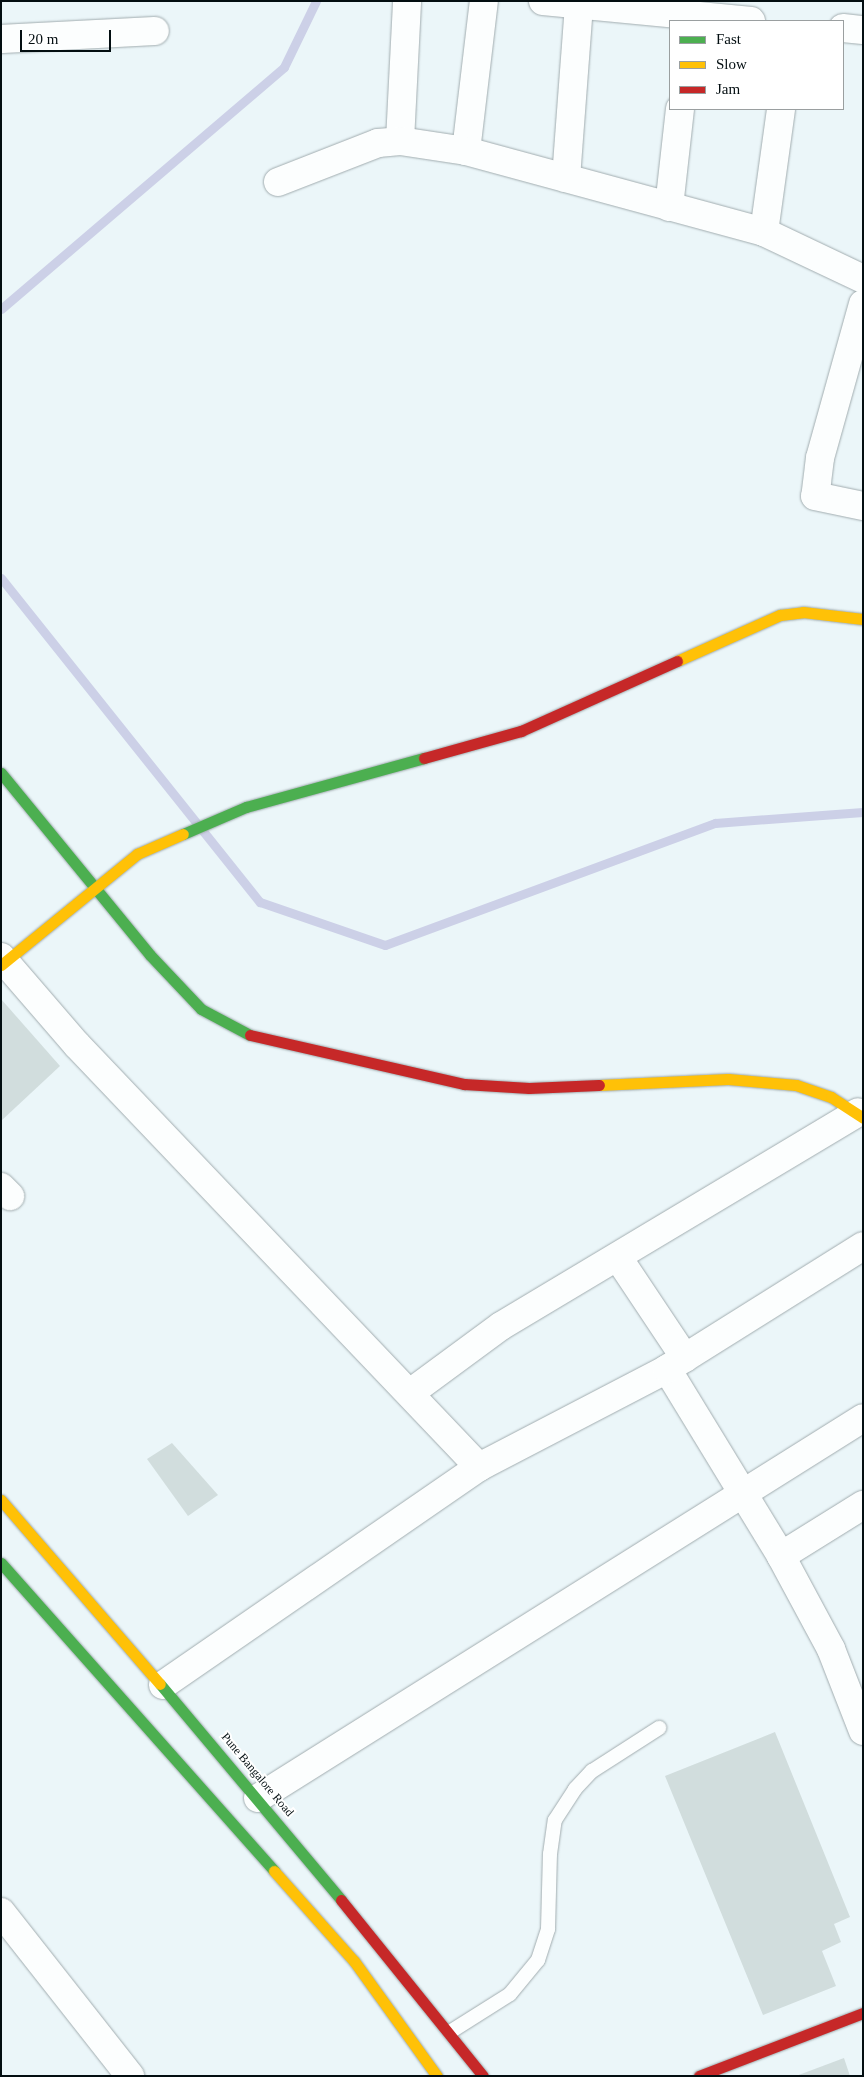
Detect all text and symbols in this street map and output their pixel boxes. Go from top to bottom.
scale bar [22,20,114,52]
legend [669,20,844,110]
text: 20 m [28,31,58,47]
text: Fast [716,31,741,47]
text: Slow [716,56,747,72]
text: Jam [716,81,740,97]
street label: Pune Bangalore Road [218,1730,296,1820]

